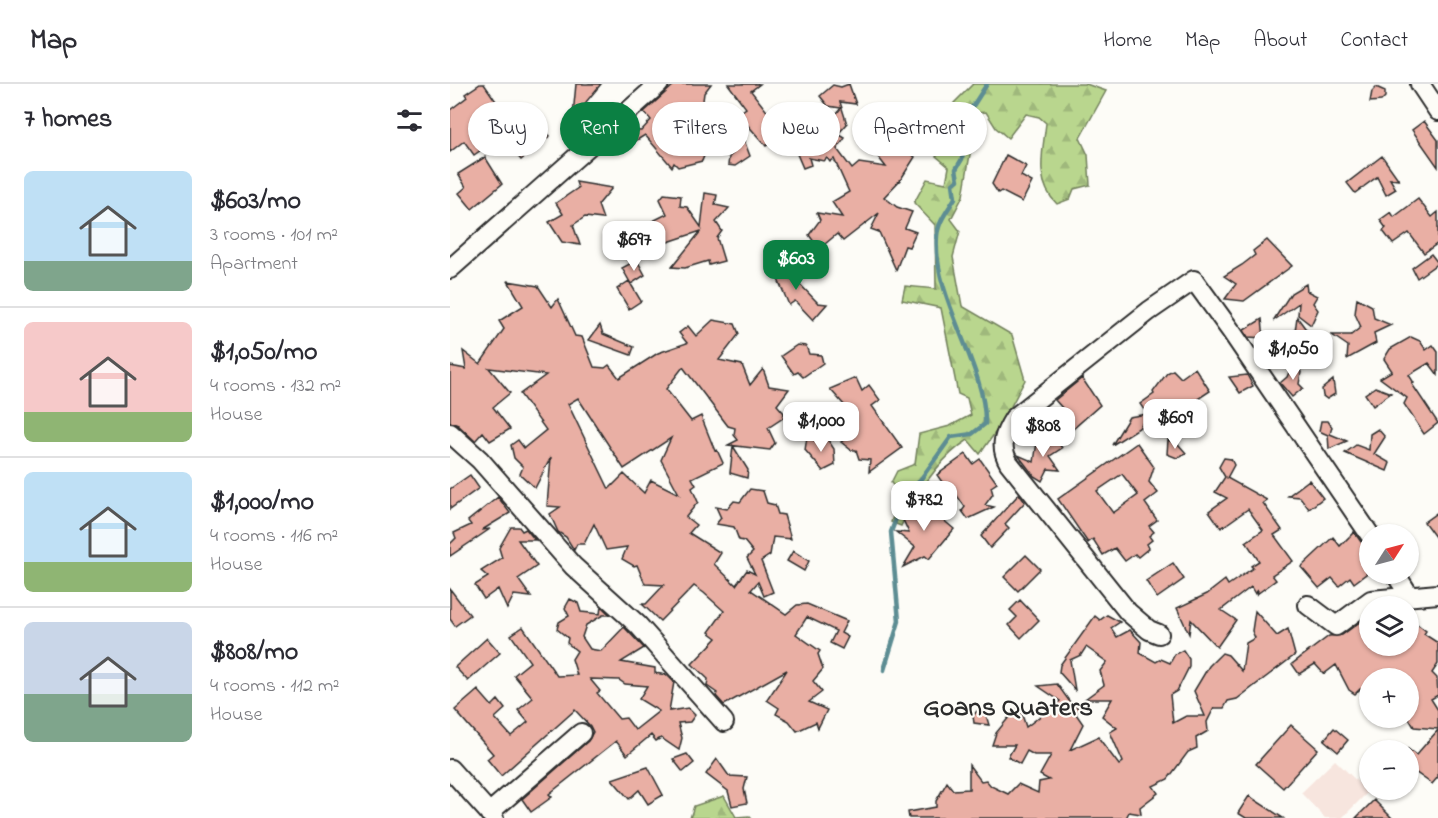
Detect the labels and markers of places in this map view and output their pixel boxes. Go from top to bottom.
pin: $697 [598,221,670,272]
pin: $603 [760,240,832,291]
pin: $1,050 [1244,330,1342,381]
pin: $609 [1139,399,1211,450]
pin: $1,000 [772,402,870,453]
pin: $808 [1007,407,1079,458]
pin: $782 [888,481,960,532]

